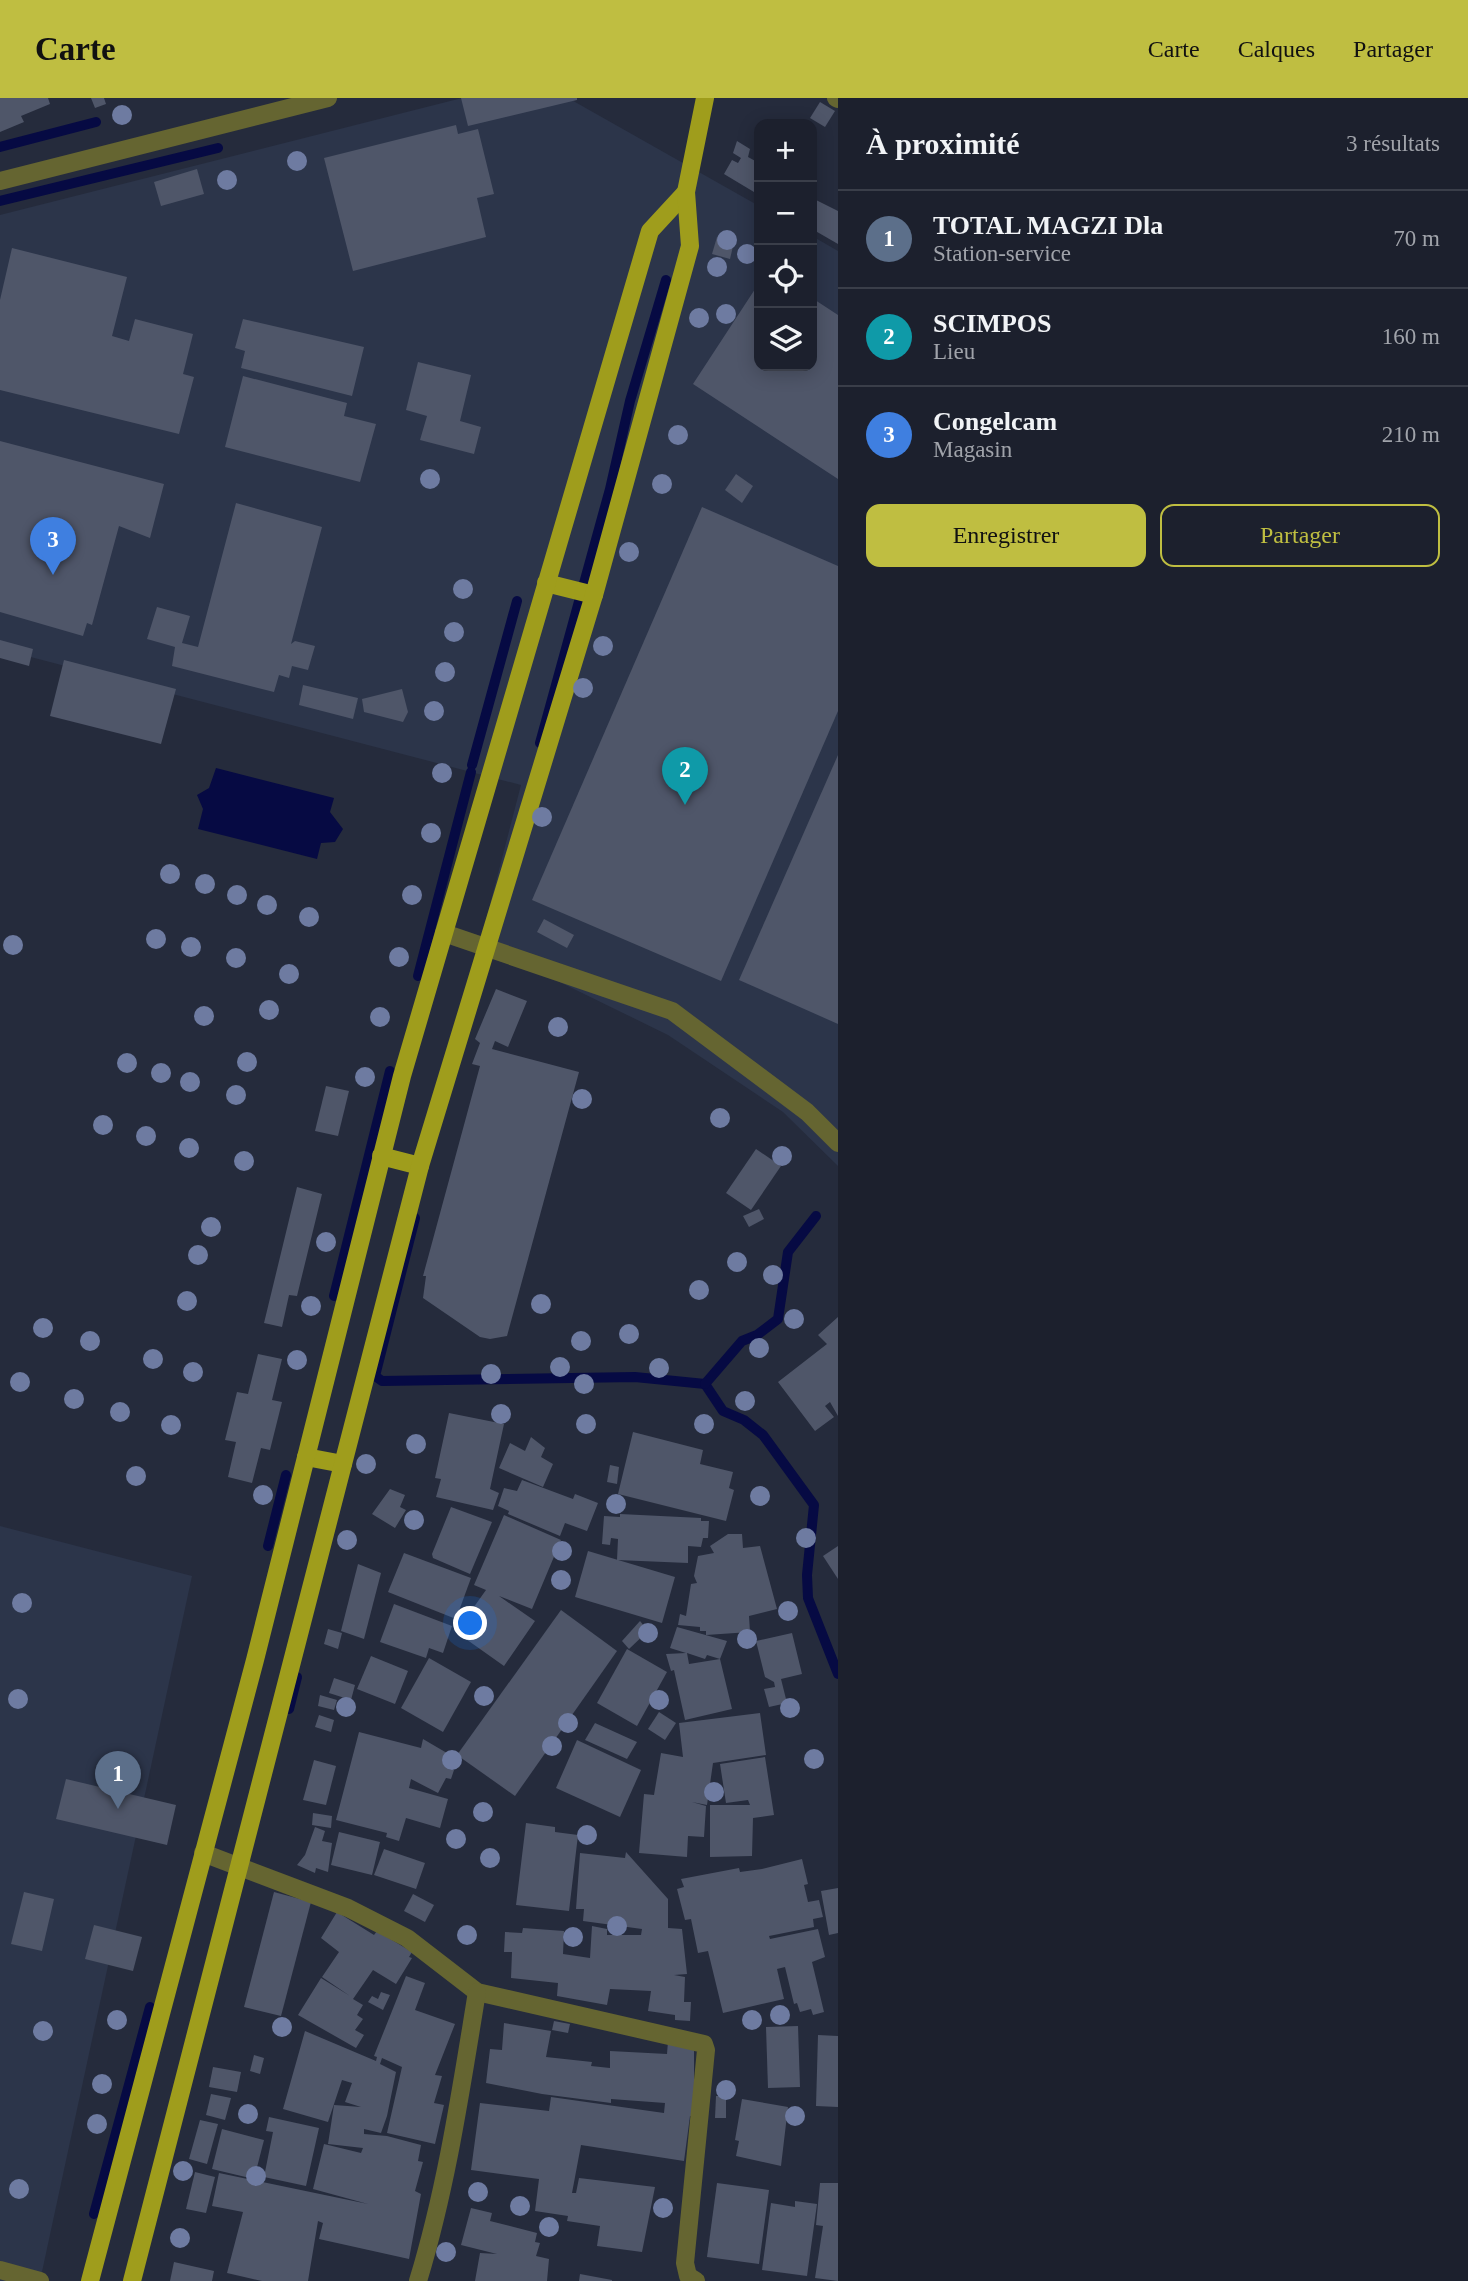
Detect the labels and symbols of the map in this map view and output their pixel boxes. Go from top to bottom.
pin: 3 [30,517,76,575]
pin: 2 [662,747,708,805]
your location [453,1606,487,1640]
pin: 1 [95,1751,141,1809]

